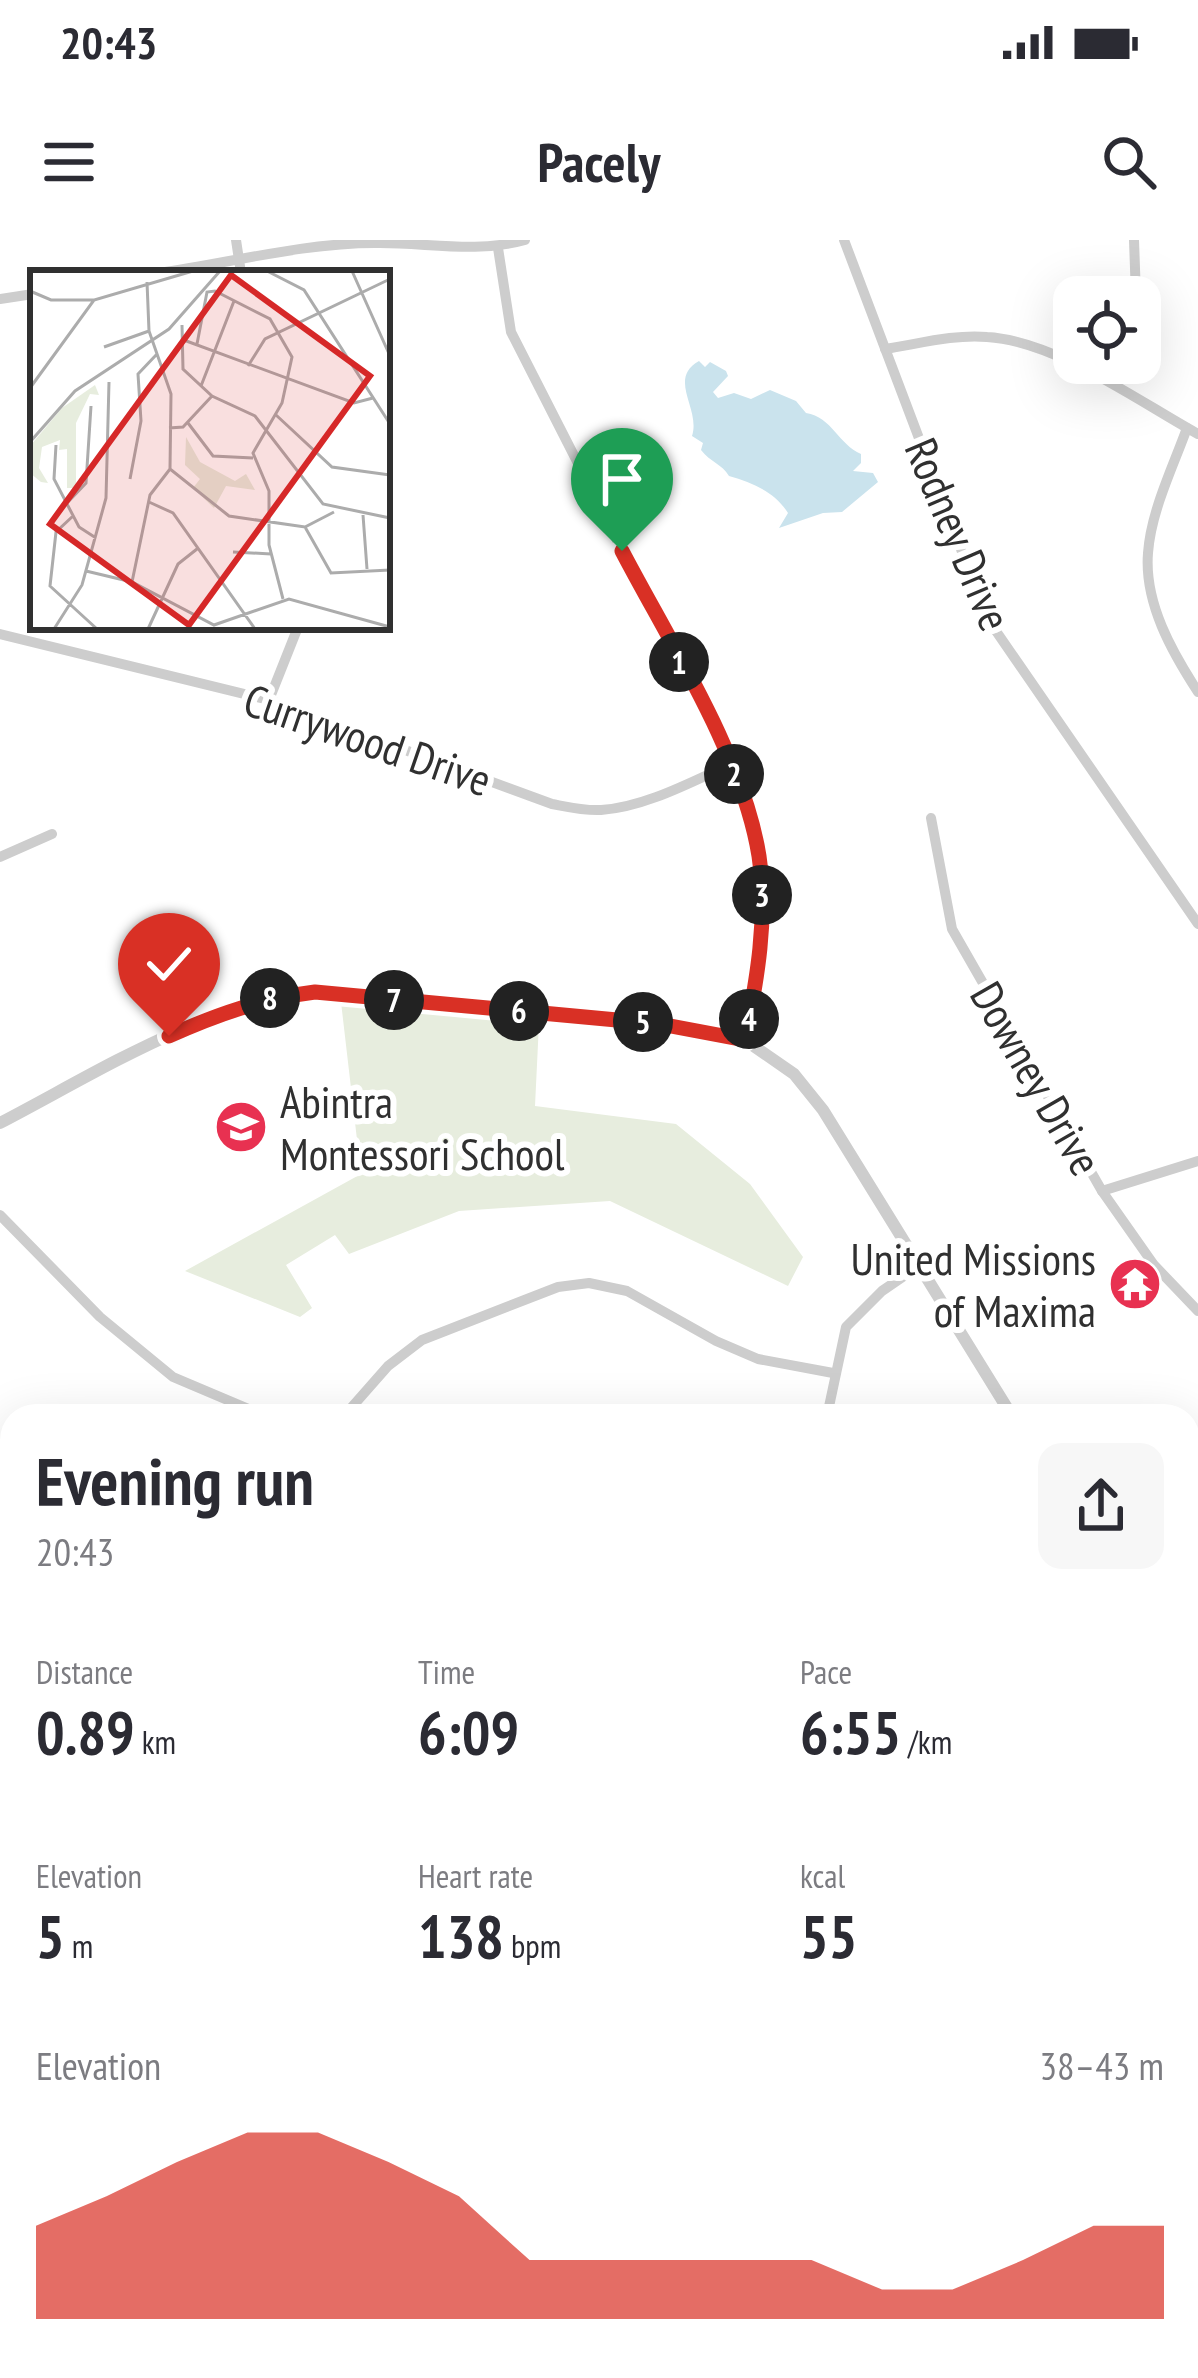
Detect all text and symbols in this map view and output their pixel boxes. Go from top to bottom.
text: 20:43 [60,13,157,71]
text: Pacely [538,127,660,197]
icon: menu [36,129,102,195]
icon: search [1096,129,1162,195]
inset map [30,270,390,630]
map controls [1053,276,1161,384]
button: locate [1053,276,1161,384]
pin [571,428,673,551]
street label: Rodney Drive [893,429,1025,639]
icon: arrive [589,446,655,512]
pin: 1 [649,632,709,692]
text: 1 [671,640,687,683]
street label: Currywood Drive [237,670,499,808]
pin: 2 [704,744,764,804]
text: 2 [726,752,742,795]
pin: 3 [732,865,792,925]
text: 3 [754,873,770,916]
pin [118,913,220,1036]
icon: check [136,931,202,997]
pin: 8 [240,968,300,1028]
pin: 7 [364,970,424,1030]
street label: Downey Drive [958,971,1116,1185]
text: 8 [262,976,278,1019]
text: 7 [386,978,402,1021]
pin: 6 [489,981,549,1041]
text: 6 [511,989,527,1032]
pin: 4 [719,989,779,1049]
pin: 5 [613,992,673,1052]
text: 4 [741,997,757,1040]
text: 5 [635,1000,651,1043]
place label: Abintra Montessori School [280,1072,565,1182]
school or university icon: Abintra Montessori School [213,1099,269,1155]
place label: United Missions of Maxima [850,1229,1096,1339]
temple icon: United Missions of Maxima [1107,1256,1163,1312]
text: Evening run [36,1438,314,1523]
button: share [1038,1443,1164,1569]
text: 20:43 [36,1526,114,1577]
text: Distance [36,1650,133,1693]
text: Time [418,1650,475,1693]
text: Pace [800,1650,852,1693]
text: 0.89 [36,1693,135,1771]
text: 6:09 [418,1693,519,1771]
text: 6:55 [800,1693,901,1771]
text: km [135,1720,176,1763]
text: /km [901,1720,952,1763]
text: Elevation [36,1854,142,1897]
text: Heart rate [418,1854,533,1897]
text: kcal [800,1854,845,1897]
text: 5 [36,1897,65,1975]
text: 138 [418,1897,504,1975]
text: 55 [800,1897,857,1975]
text: m [65,1924,93,1967]
text: bpm [504,1924,561,1967]
text: Elevation [36,2040,161,2091]
text: 38–43 m [1039,2040,1164,2091]

